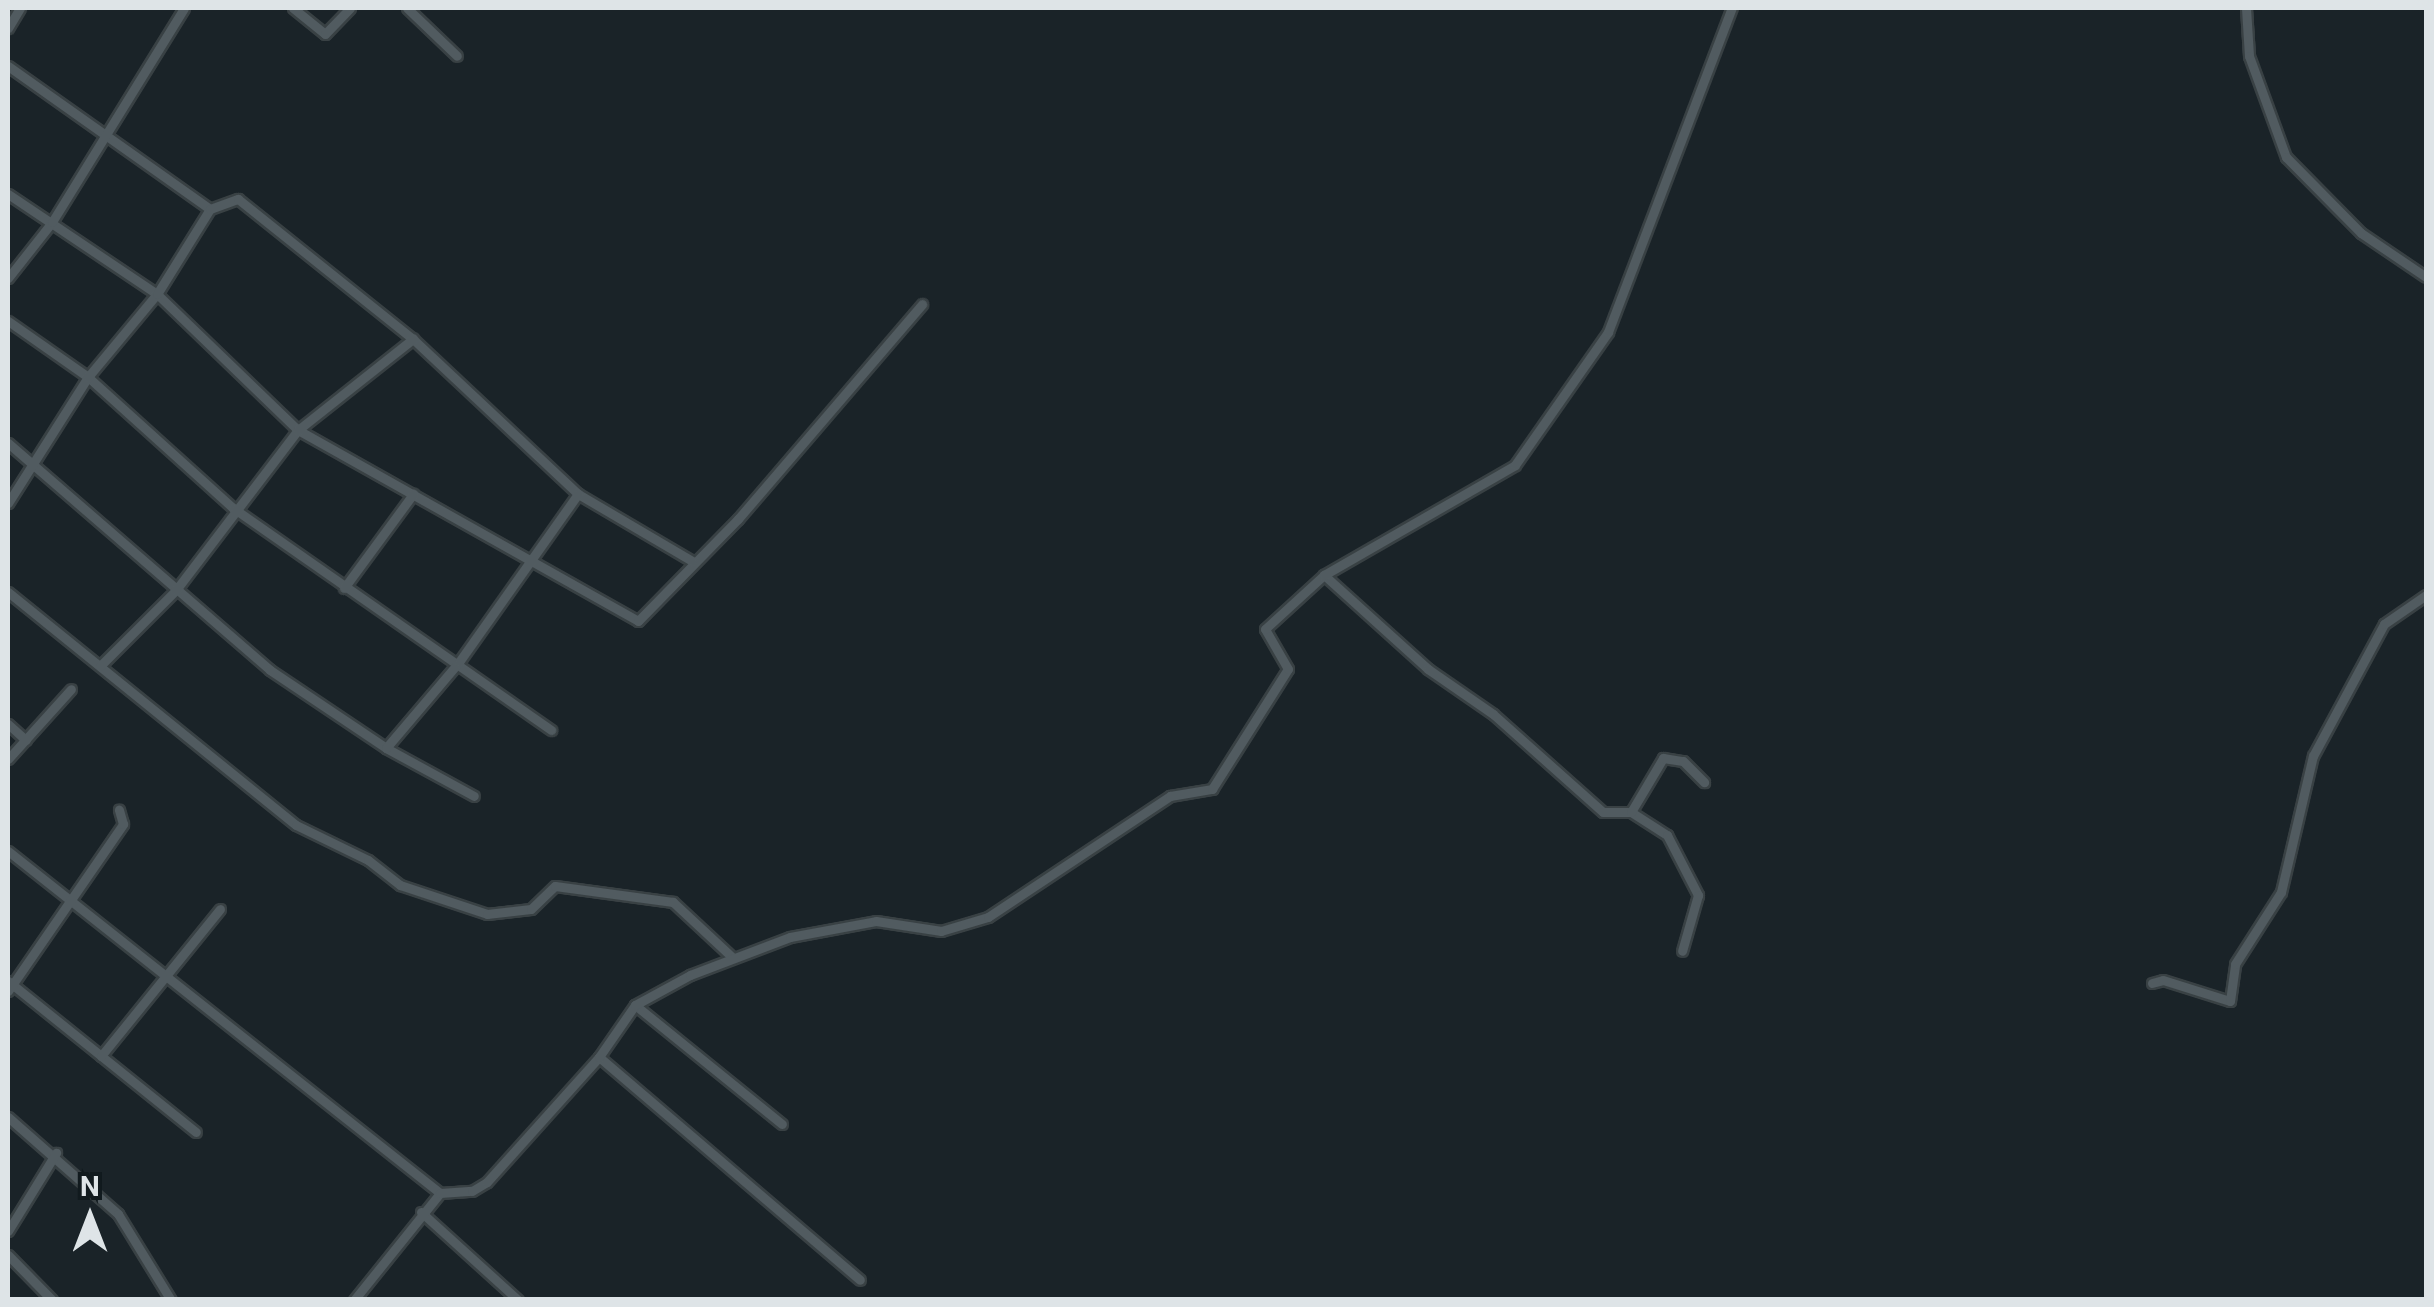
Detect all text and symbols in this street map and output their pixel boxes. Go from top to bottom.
north arrow [40,1167,140,1267]
text: N [80,1170,100,1203]

